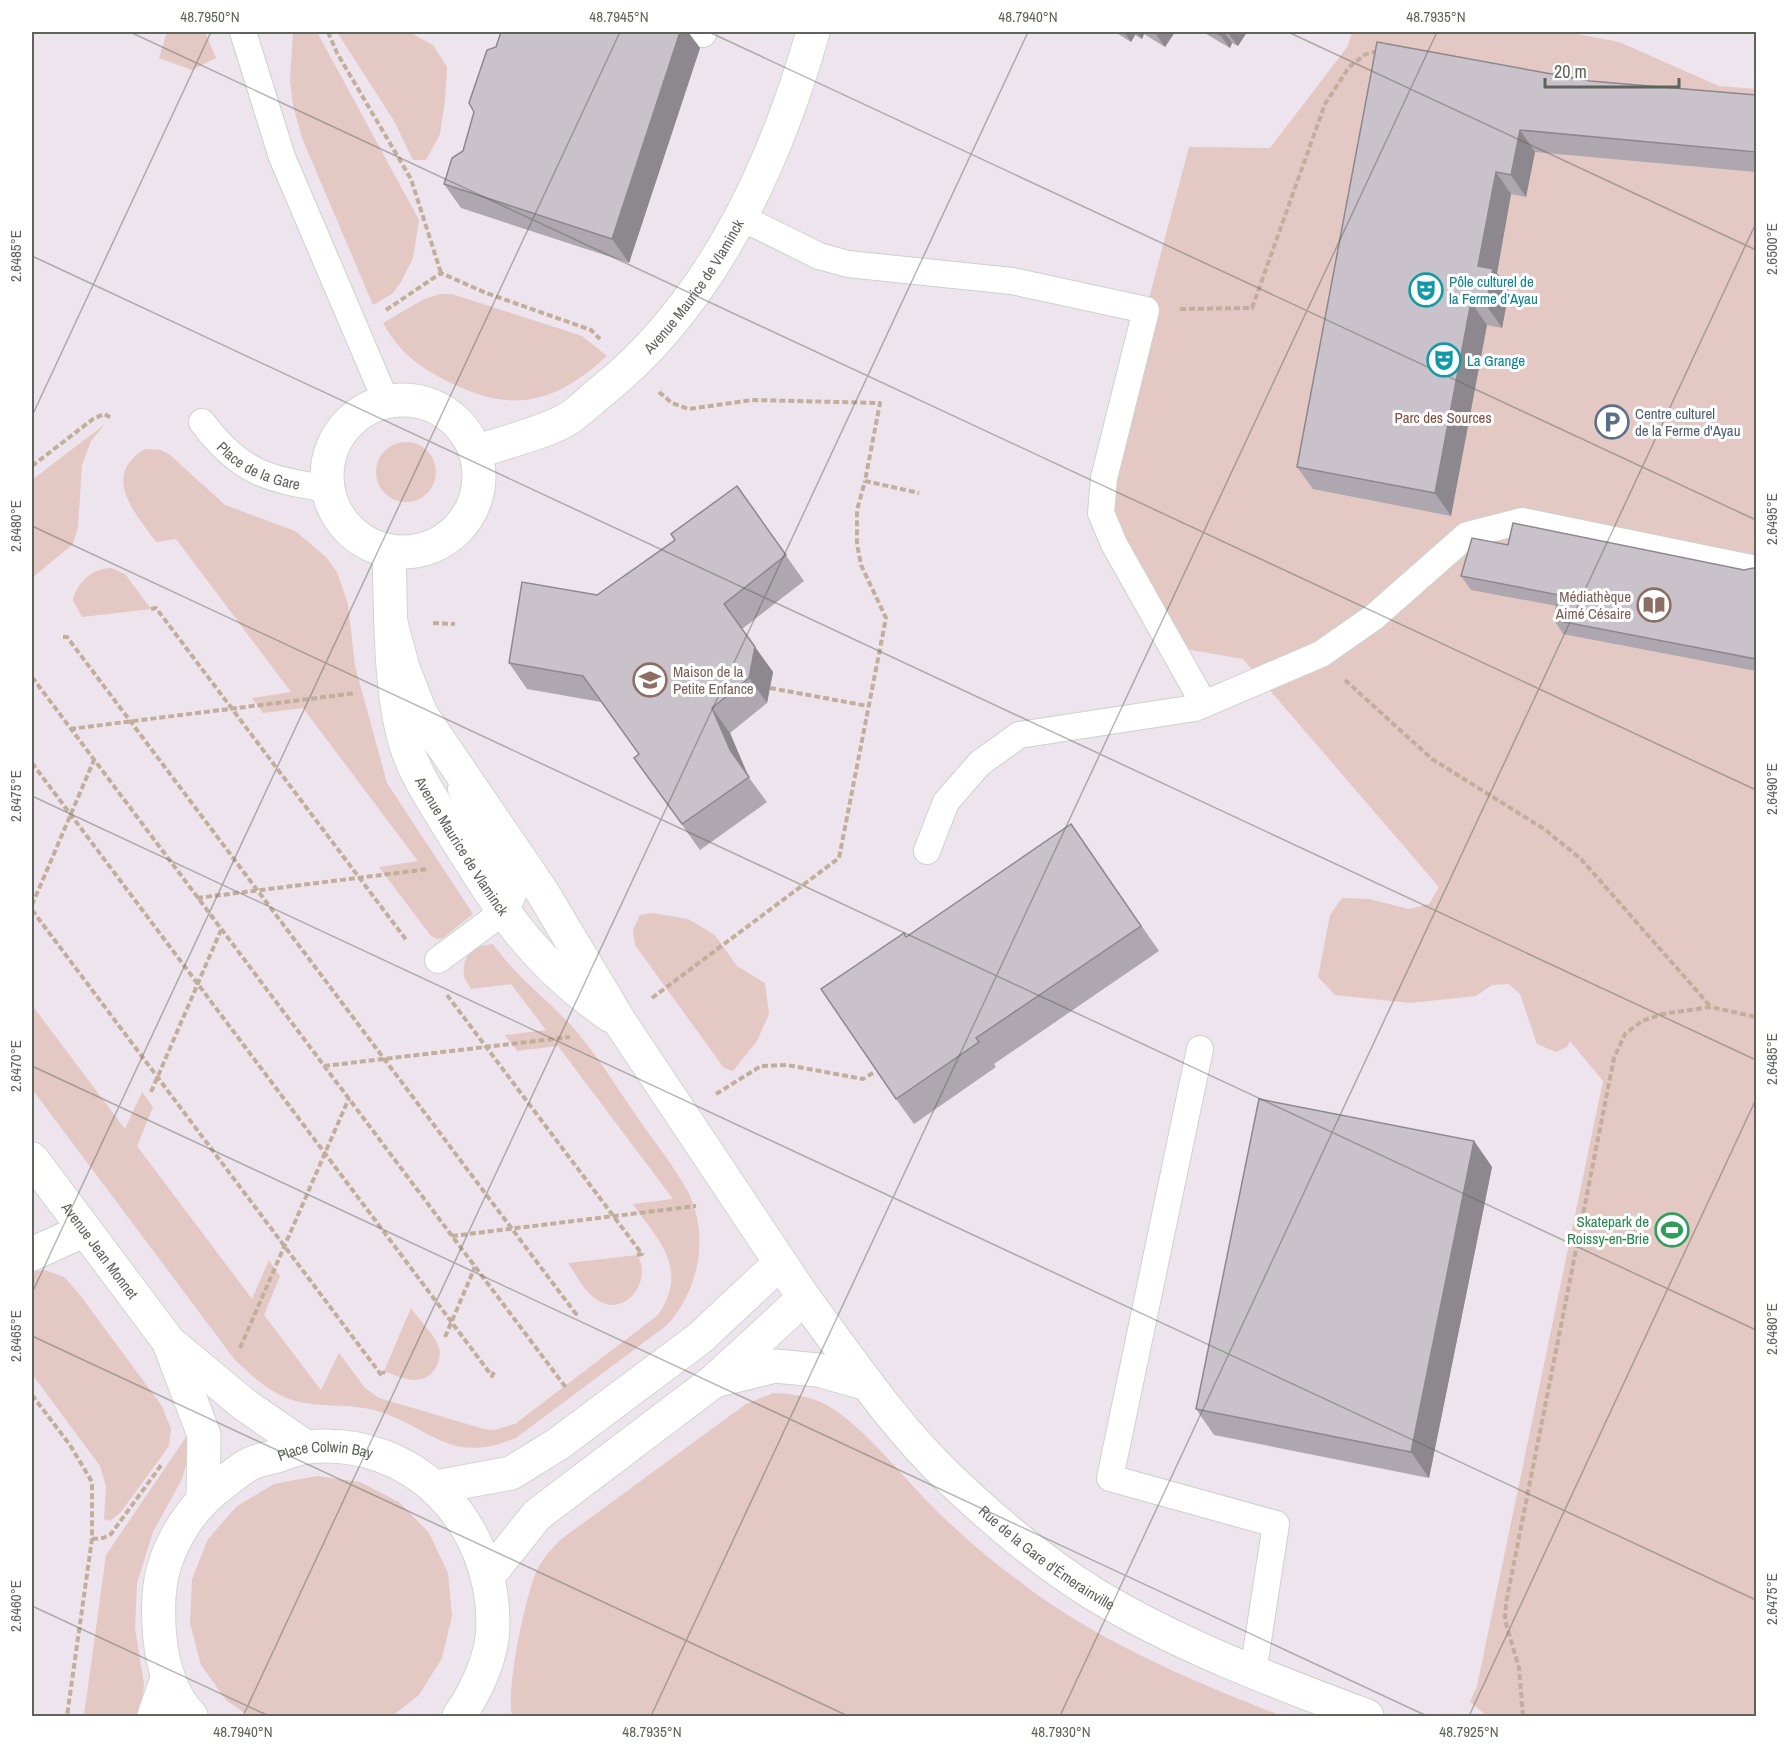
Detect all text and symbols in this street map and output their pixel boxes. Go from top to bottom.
text: 48.7950°N [180,6,240,27]
text: 48.7945°N [589,6,649,27]
text: 48.7940°N [998,6,1058,27]
text: 48.7935°N [1406,6,1466,27]
scale bar [1545,51,1678,89]
text: 20 m [1554,59,1587,84]
street label: Avenue Maurice de Vlaminck [638,215,749,359]
text: 2.6500°E [1761,223,1782,275]
text: 2.6485°E [5,230,26,282]
place label: Pôle culturel de la Ferme d’Ayau [1449,271,1538,309]
theatre icon: Pôle culturel de la Ferme d’Ayau [1408,272,1444,308]
theatre icon: La Grange [1426,342,1462,378]
place label: La Grange [1467,350,1525,371]
place label: Centre culturel de la Ferme d'Ayau [1635,403,1740,441]
parking icon: Centre culturel de la Ferme d'Ayau [1594,404,1630,440]
park label: Parc des Sources [1394,407,1492,428]
street label: Place de la Gare [213,436,302,494]
text: 2.6495°E [1761,493,1782,545]
text: 2.6480°E [5,500,26,552]
place label: Médiathèque Aimé Césaire [1555,586,1631,624]
library icon: Médiathèque Aimé Césaire [1636,587,1672,623]
place label: Maison de la Petite Enfance [673,661,754,699]
school or university icon: Maison de la Petite Enfance [632,662,668,698]
text: 2.6490°E [1761,763,1782,815]
text: 2.6475°E [5,770,26,822]
street label: Avenue Maurice de Vlaminck [410,772,514,920]
text: 2.6485°E [1761,1033,1782,1085]
text: 2.6470°E [5,1040,26,1092]
street label: Avenue Jean Monnet [57,1197,144,1303]
place label: Skatepark de Roissy-en-Brie [1567,1211,1649,1249]
sports icon: Skatepark de Roissy-en-Brie [1654,1212,1690,1248]
text: 2.6480°E [1761,1303,1782,1355]
text: 2.6465°E [5,1310,26,1362]
street label: Place Colwin Bay [274,1436,376,1466]
street label: Rue de la Gare d'Émerainville [975,1500,1119,1615]
text: 2.6475°E [1761,1573,1782,1625]
text: 2.6460°E [5,1580,26,1632]
text: 48.7940°N [213,1721,273,1742]
text: 48.7935°N [622,1721,682,1742]
text: 48.7930°N [1031,1721,1091,1742]
text: 48.7925°N [1439,1721,1499,1742]

